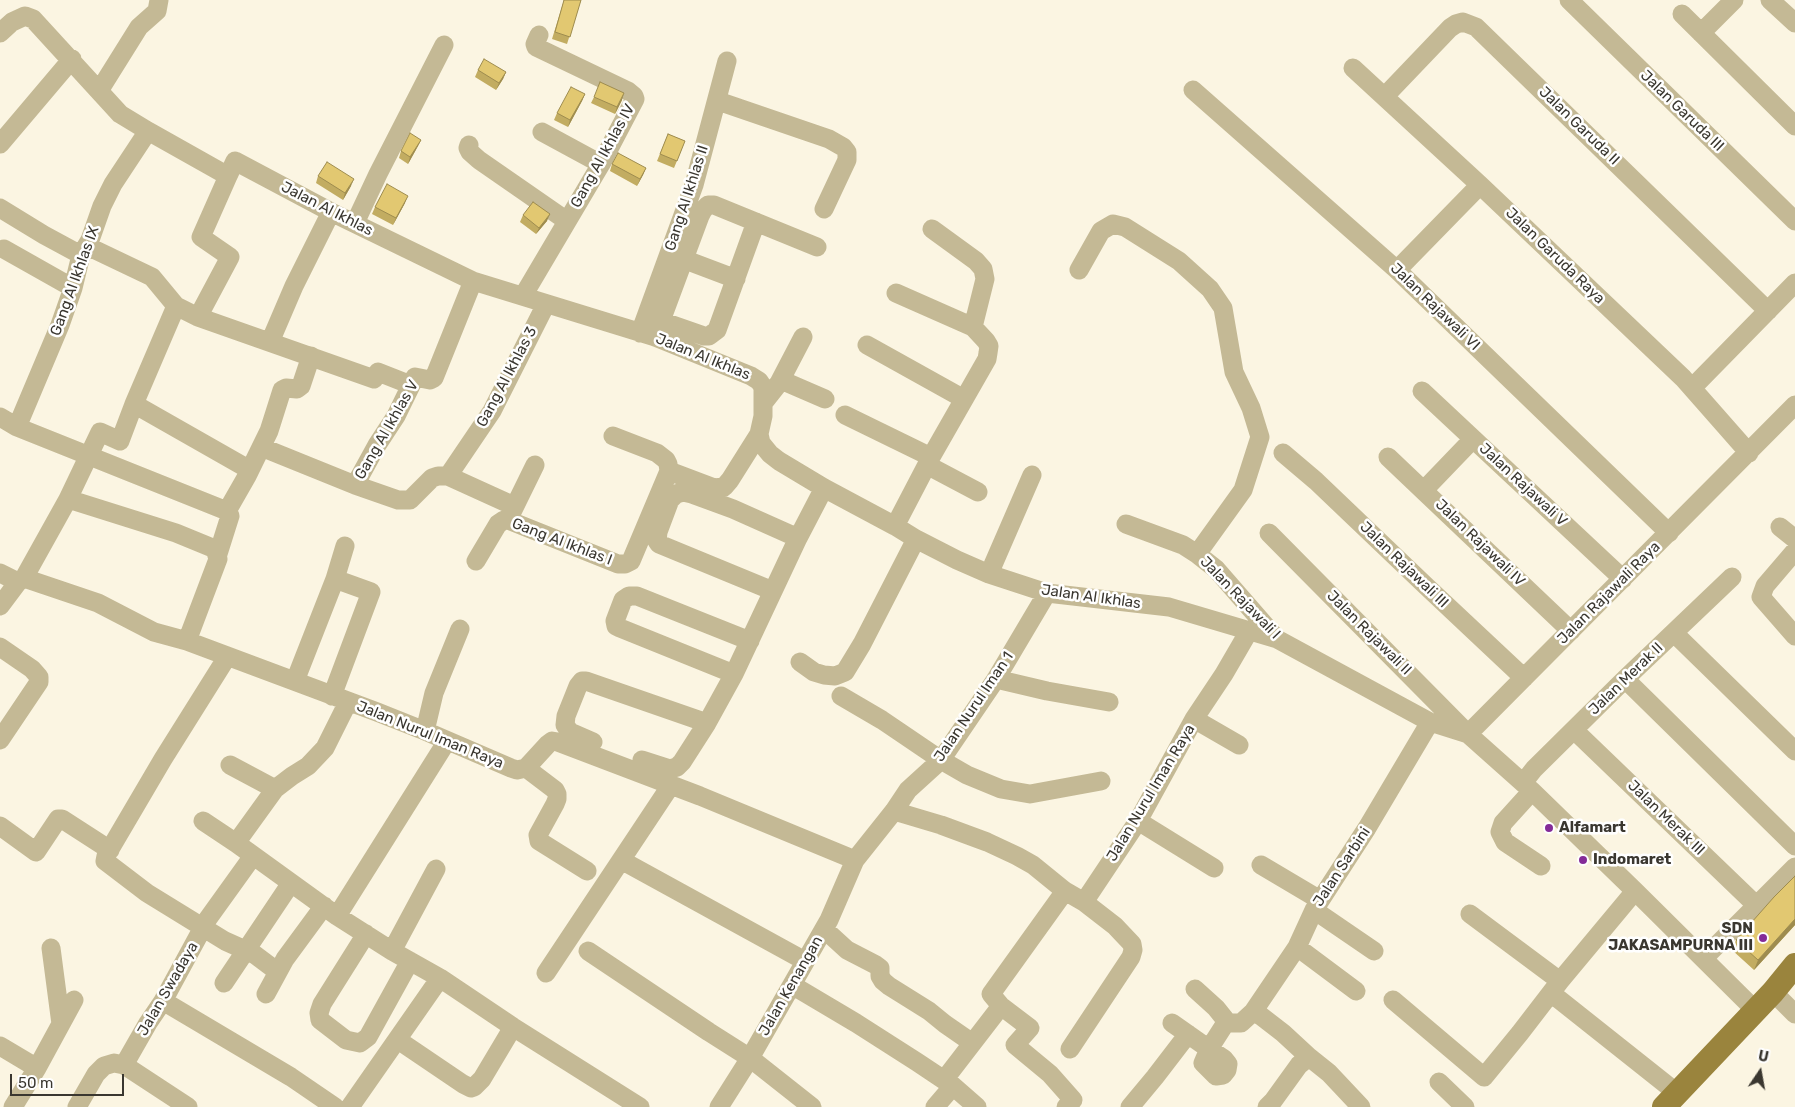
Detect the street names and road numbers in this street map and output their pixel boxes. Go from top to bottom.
street label: Jalan Garuda III [1637,67,1727,155]
street label: Jalan Garuda II [1535,83,1623,169]
street label: Gang Al Ikhlas IV [567,101,639,211]
street label: Gang Al Ikhlas II [661,143,713,253]
street label: Jalan Al Ikhlas [278,178,376,240]
street label: Jalan Garuda Raya [1502,204,1608,308]
street label: Gang Al Ikhlas IX [47,224,103,338]
street label: Jalan Rajawali VI [1386,260,1484,354]
street label: Gang Al Ikhlas 3 [473,324,541,430]
street label: Jalan Al Ikhlas [653,330,753,384]
street label: Gang Al Ikhlas V [351,377,423,483]
street label: Jalan Rajawali V [1475,440,1571,530]
street label: Jalan Rajawali IV [1431,496,1529,590]
street label: Gang Al Ikhlas I [509,515,615,569]
street label: Jalan Rajawali III [1356,518,1452,612]
street label: Jalan Rajawali Raya [1554,538,1664,648]
street label: Jalan Rajawali I [1196,553,1284,643]
street label: Jalan Al Ikhlas [1040,581,1142,613]
street label: Jalan Rajawali II [1323,587,1415,679]
street label: Jalan Merak II [1585,639,1667,719]
street label: Jalan Nurul Iman 1 [931,649,1017,765]
street label: Jalan Nurul Iman Raya [354,697,506,773]
street label: Jalan Nurul Iman Raya [1103,721,1199,865]
street label: Jalan Merak III [1624,777,1708,859]
street label: Jalan Sarbini [1310,824,1374,910]
street label: Jalan Kenangan [755,933,827,1039]
street label: Jalan Swadaya [134,939,202,1039]

